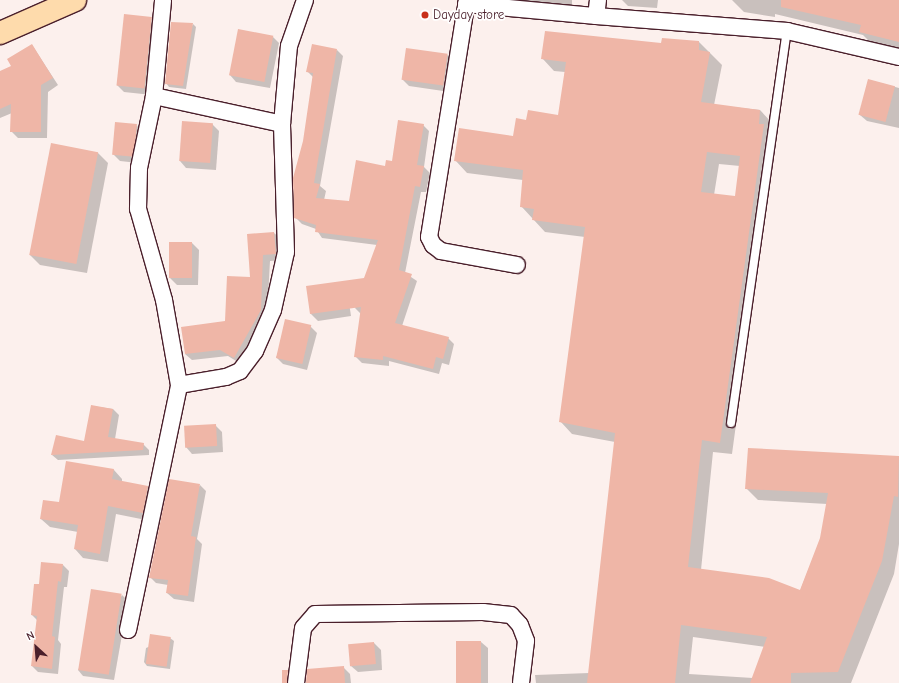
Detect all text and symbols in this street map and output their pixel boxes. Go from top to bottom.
place label: Dayday store [433,7,504,23]
marker: Dayday store [420,10,430,20]
north arrow [16,627,56,667]
text: N [24,628,37,643]

